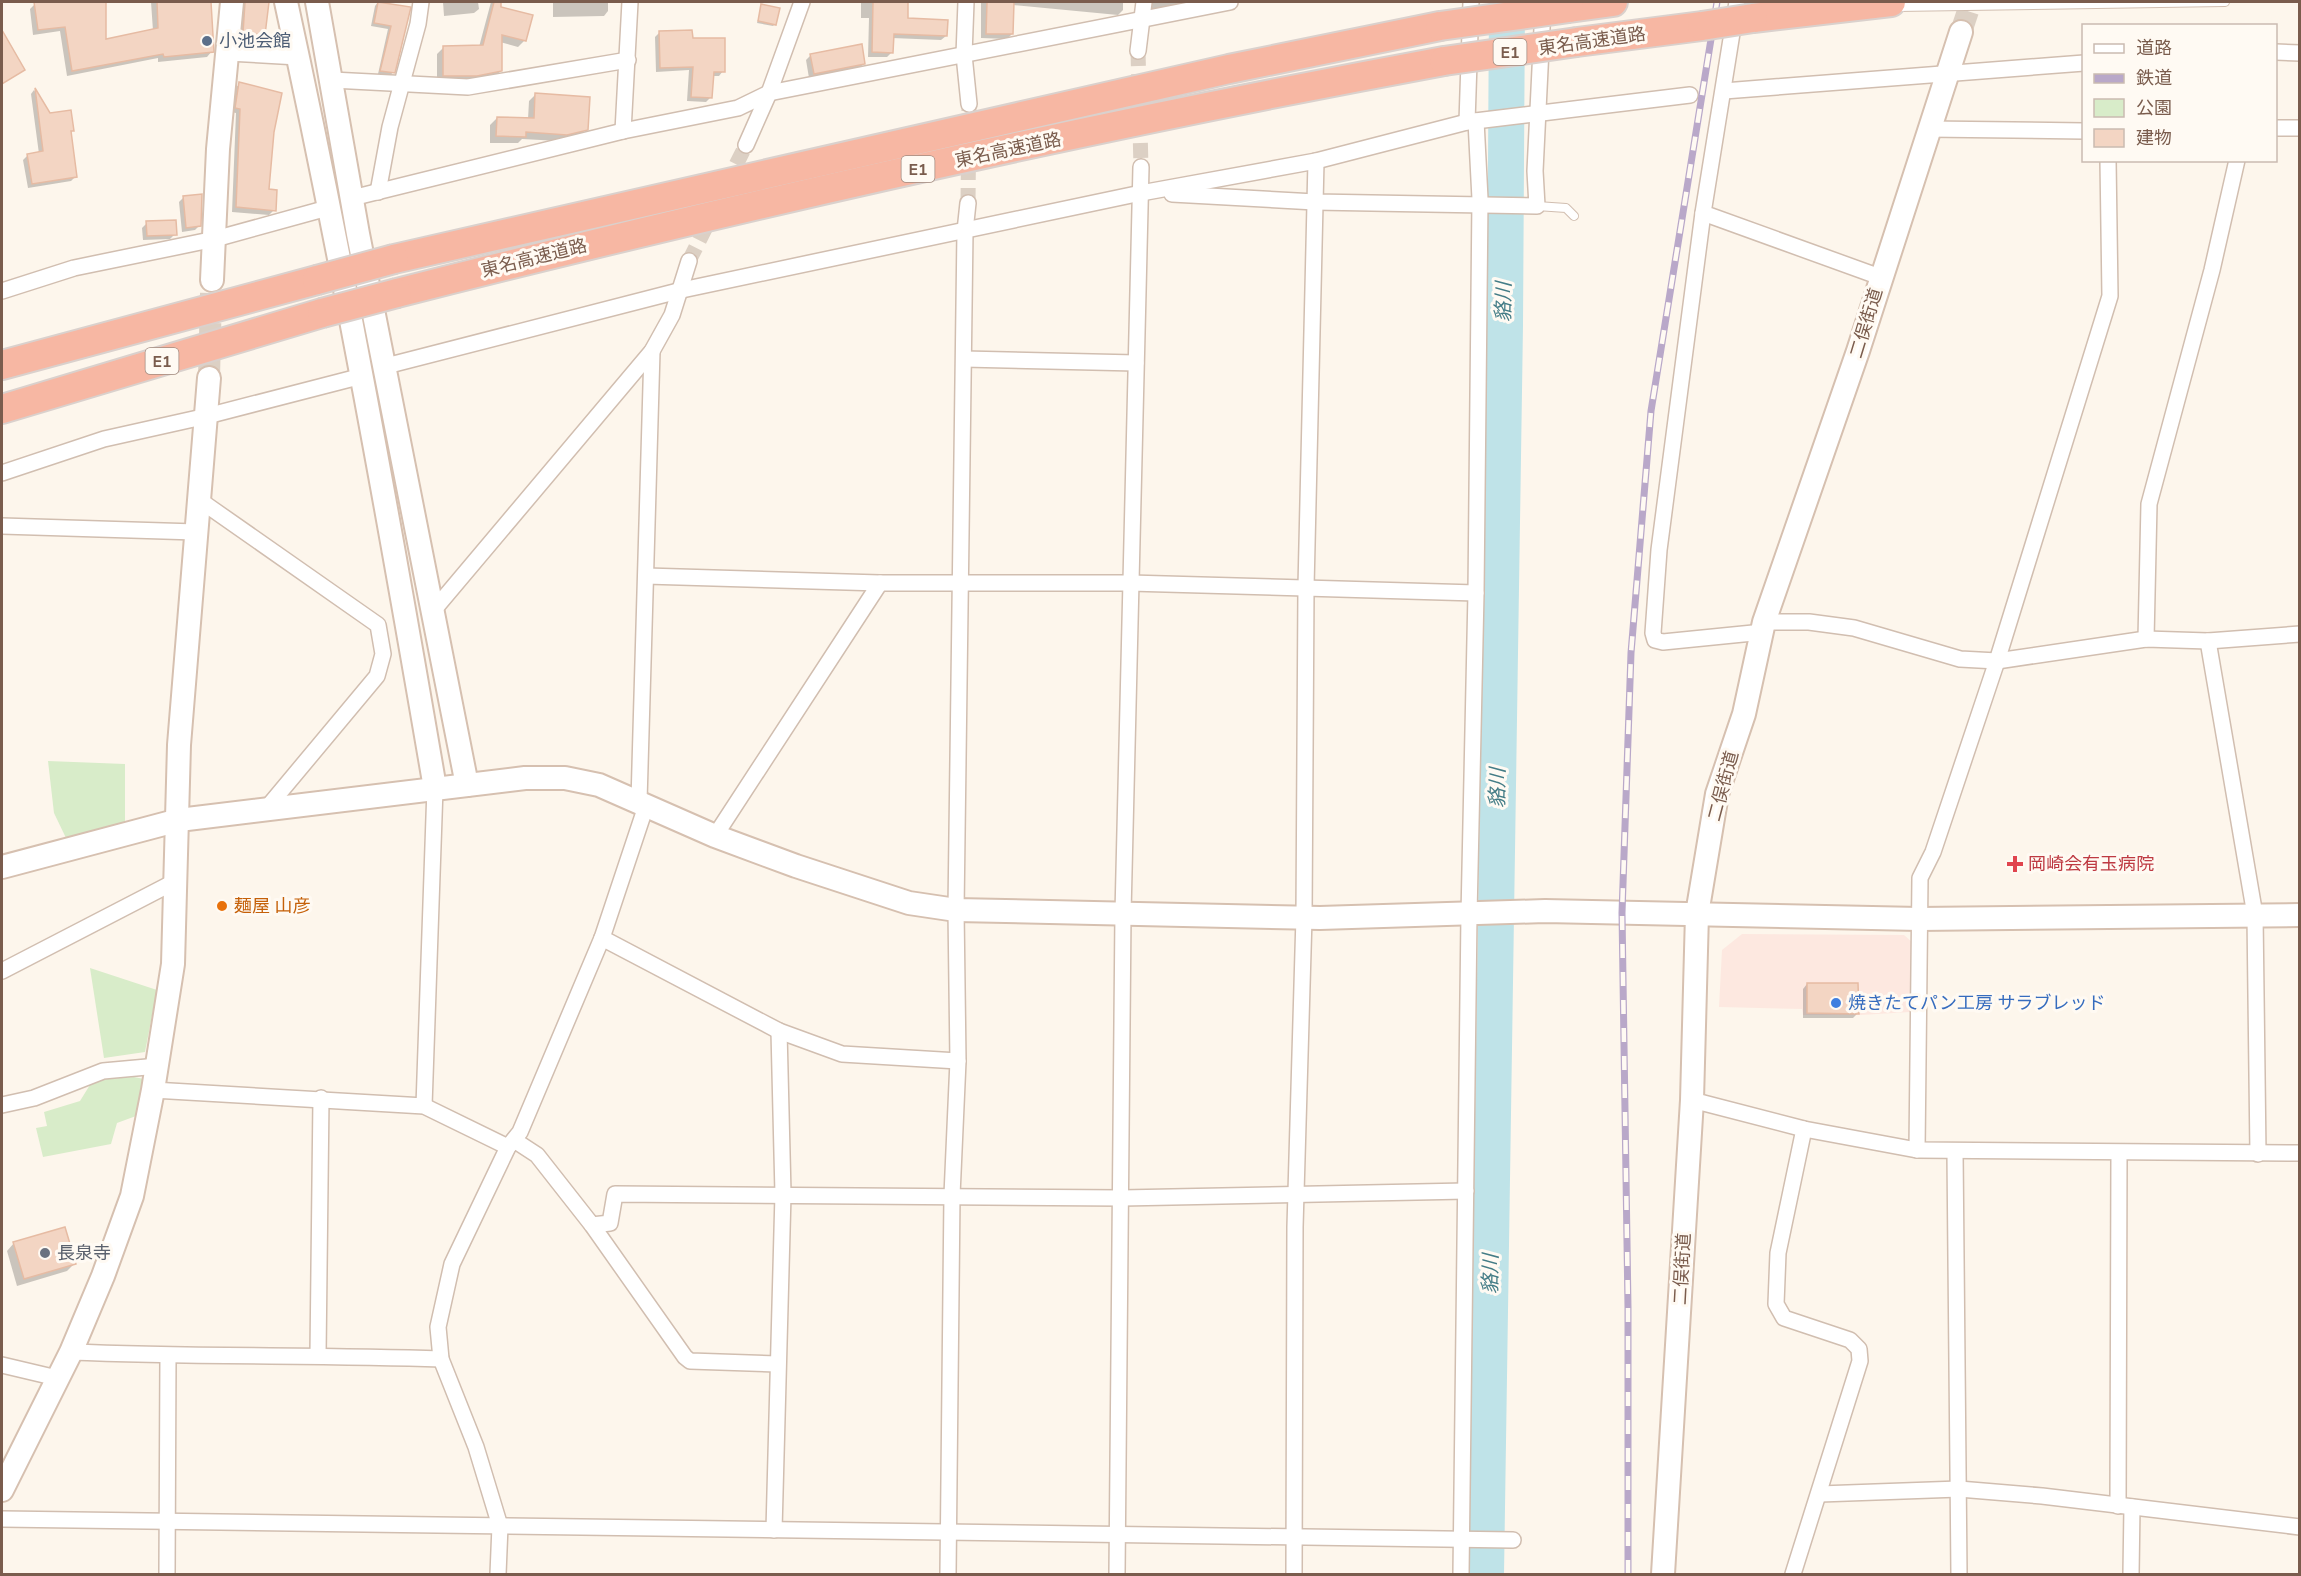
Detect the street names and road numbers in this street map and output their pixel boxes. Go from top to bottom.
street label: 東名高速道路 [1537,22,1647,60]
road number: E1 [1494,39,1526,65]
street label: 東名高速道路 [953,127,1063,173]
road number: E1 [902,156,934,182]
street label: 東名高速道路 [479,233,589,283]
street label: 二俣街道 [1844,285,1888,361]
road number: E1 [146,348,178,374]
street label: 二俣街道 [1702,748,1744,824]
street label: 二俣街道 [1668,1232,1696,1306]

